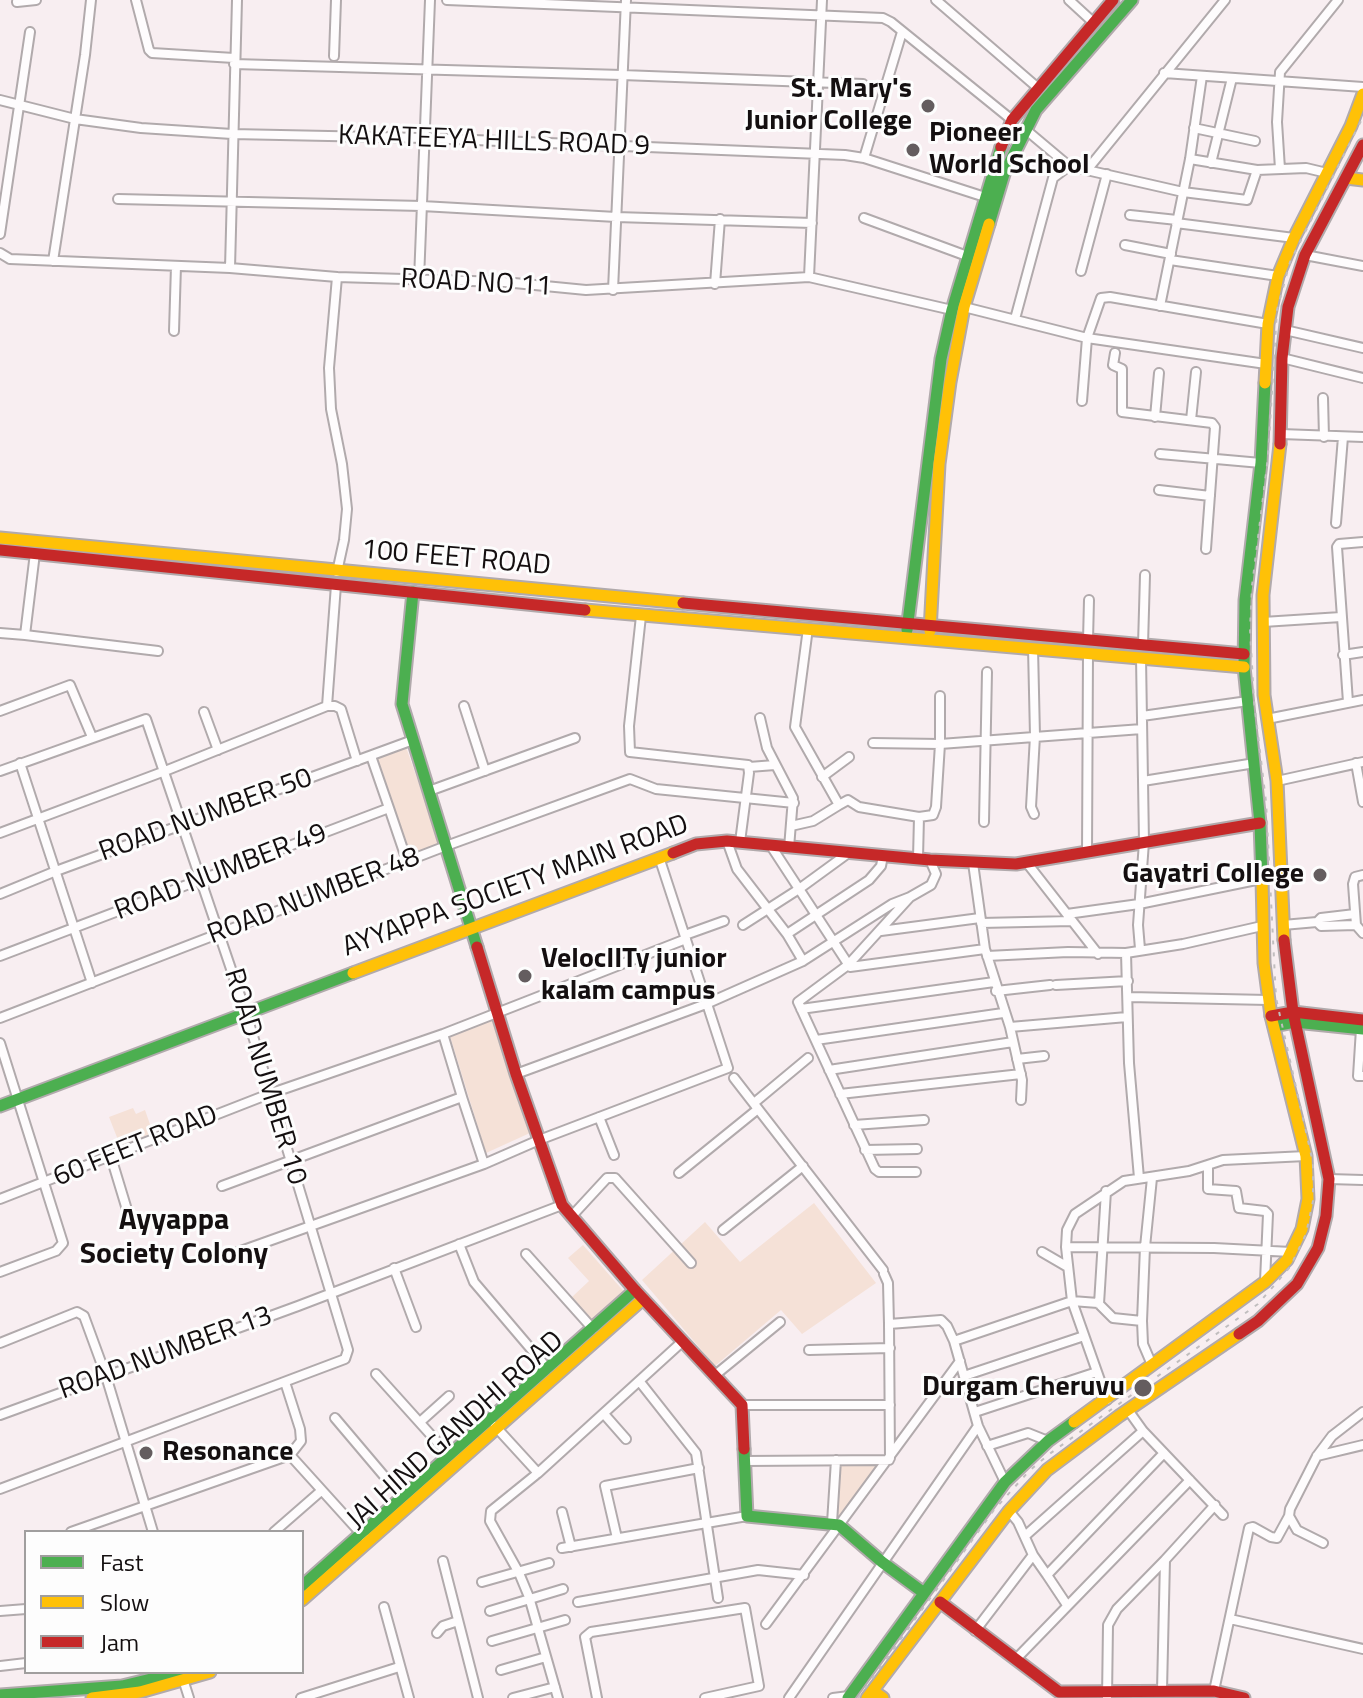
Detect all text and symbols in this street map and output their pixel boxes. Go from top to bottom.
place label: St. Mary's Junior College [745,73,912,139]
marker: St. Mary's Junior College [919,97,937,115]
place label: Pioneer World School [929,117,1089,183]
street label: KAKATEEYA HILLS ROAD 9 [337,120,651,164]
marker: Pioneer World School [904,141,922,159]
street label: ROAD NO 11 [400,263,552,305]
street label: 100 FEET ROAD [360,534,552,584]
street label: ROAD NUMBER 50 [95,762,317,870]
street label: AYYAPPA SOCIETY MAIN ROAD [339,809,693,965]
street label: ROAD NUMBER 49 [110,817,332,929]
street label: ROAD NUMBER 48 [203,841,425,953]
place label: Gayatri College [1122,858,1304,892]
marker: Gayatri College [1311,866,1329,884]
place label: VelocIITy junior kalam campus [541,943,727,1009]
street label: ROAD NUMBER 10 [215,965,313,1189]
marker: VelocIITy junior kalam campus [516,967,534,985]
street label: 60 FEET ROAD [49,1099,223,1195]
district label: Ayyappa Society Colony [80,1204,268,1274]
street label: ROAD NUMBER 13 [55,1300,277,1408]
street label: JAI HIND GANDHI ROAD [341,1325,571,1537]
place label: Durgam Cheruvu [922,1371,1125,1405]
marker: Durgam Cheruvu [1132,1377,1154,1399]
place label: Resonance [162,1436,293,1470]
marker: Resonance [137,1444,155,1462]
legend [24,1530,304,1674]
text: Fast [100,1544,143,1580]
text: Slow [100,1584,149,1620]
text: Jam [100,1624,139,1660]

